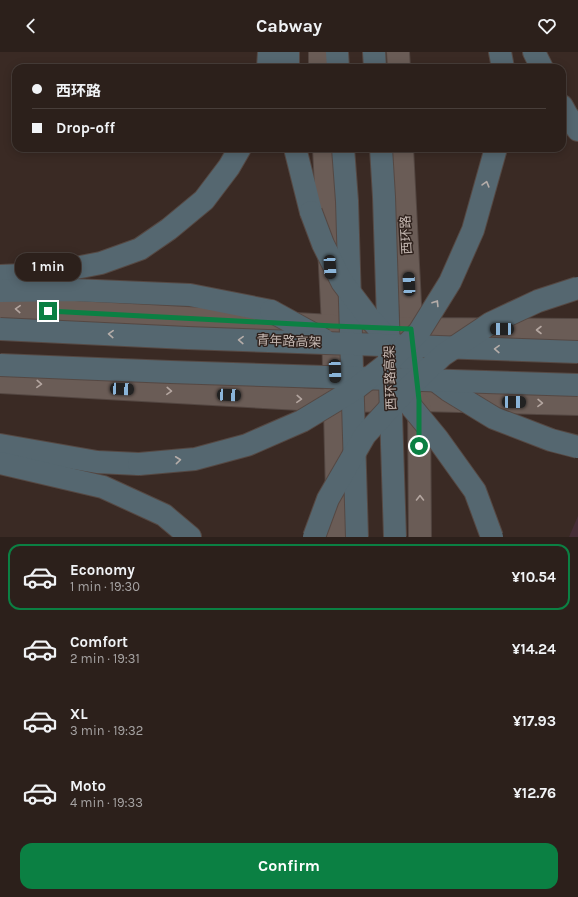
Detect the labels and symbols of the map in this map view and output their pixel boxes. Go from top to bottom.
one-way arrow [482,181,490,187]
street label: 西环路 [397,215,415,255]
callout: 1 min [15,253,81,281]
car [323,255,337,279]
car [402,272,416,296]
one-way arrow [432,300,439,307]
route end [39,302,57,320]
one-way arrow [15,305,21,313]
car [490,323,514,335]
one-way arrow [536,325,542,334]
one-way arrow [108,330,114,338]
street label: 青年路高架 [256,332,322,350]
one-way arrow [238,335,244,344]
street label: 西环路高架 [381,345,399,411]
one-way arrow [494,345,500,353]
car [329,359,341,383]
one-way arrow [36,380,42,388]
car [110,382,134,396]
one-way arrow [166,387,172,396]
car [217,388,241,402]
one-way arrow [296,394,302,403]
car [502,396,526,408]
one-way arrow [537,399,543,407]
route start [410,437,428,455]
one-way arrow [175,456,181,465]
one-way arrow [416,495,424,501]

